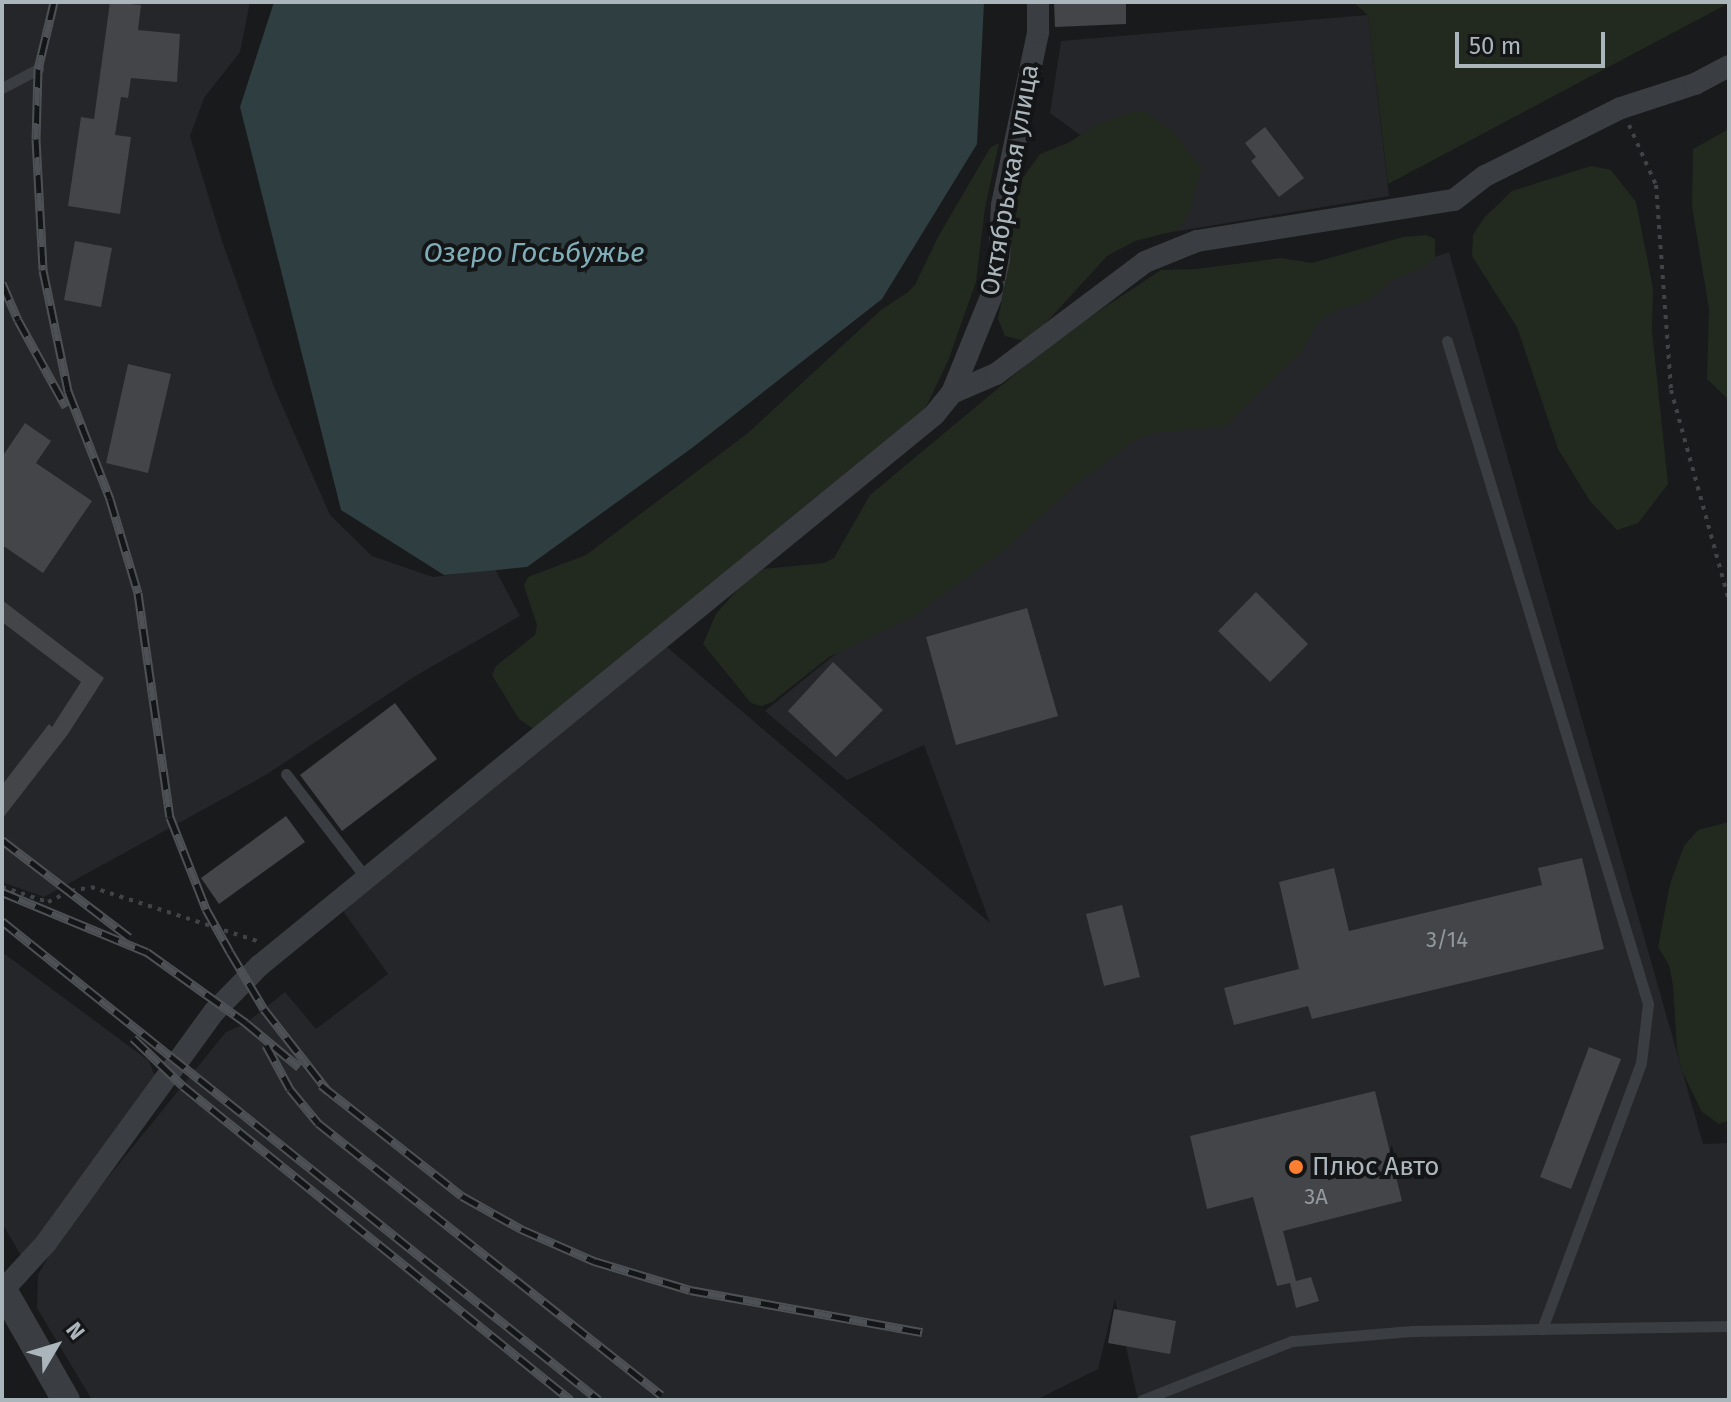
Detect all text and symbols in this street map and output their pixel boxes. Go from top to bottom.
scale bar [1459,16,1609,66]
text: 50 m [1469,32,1521,60]
street label: Октябрьская улица [974,62,1046,298]
water label: Озеро Госьбужье [423,236,645,270]
house number: 3/14 [1426,927,1468,953]
place label: Плюс Авто [1312,1151,1440,1183]
marker: Плюс Авто [1287,1158,1305,1176]
house number: 3А [1304,1184,1328,1210]
north arrow [16,1306,96,1386]
text: N [60,1317,90,1345]

